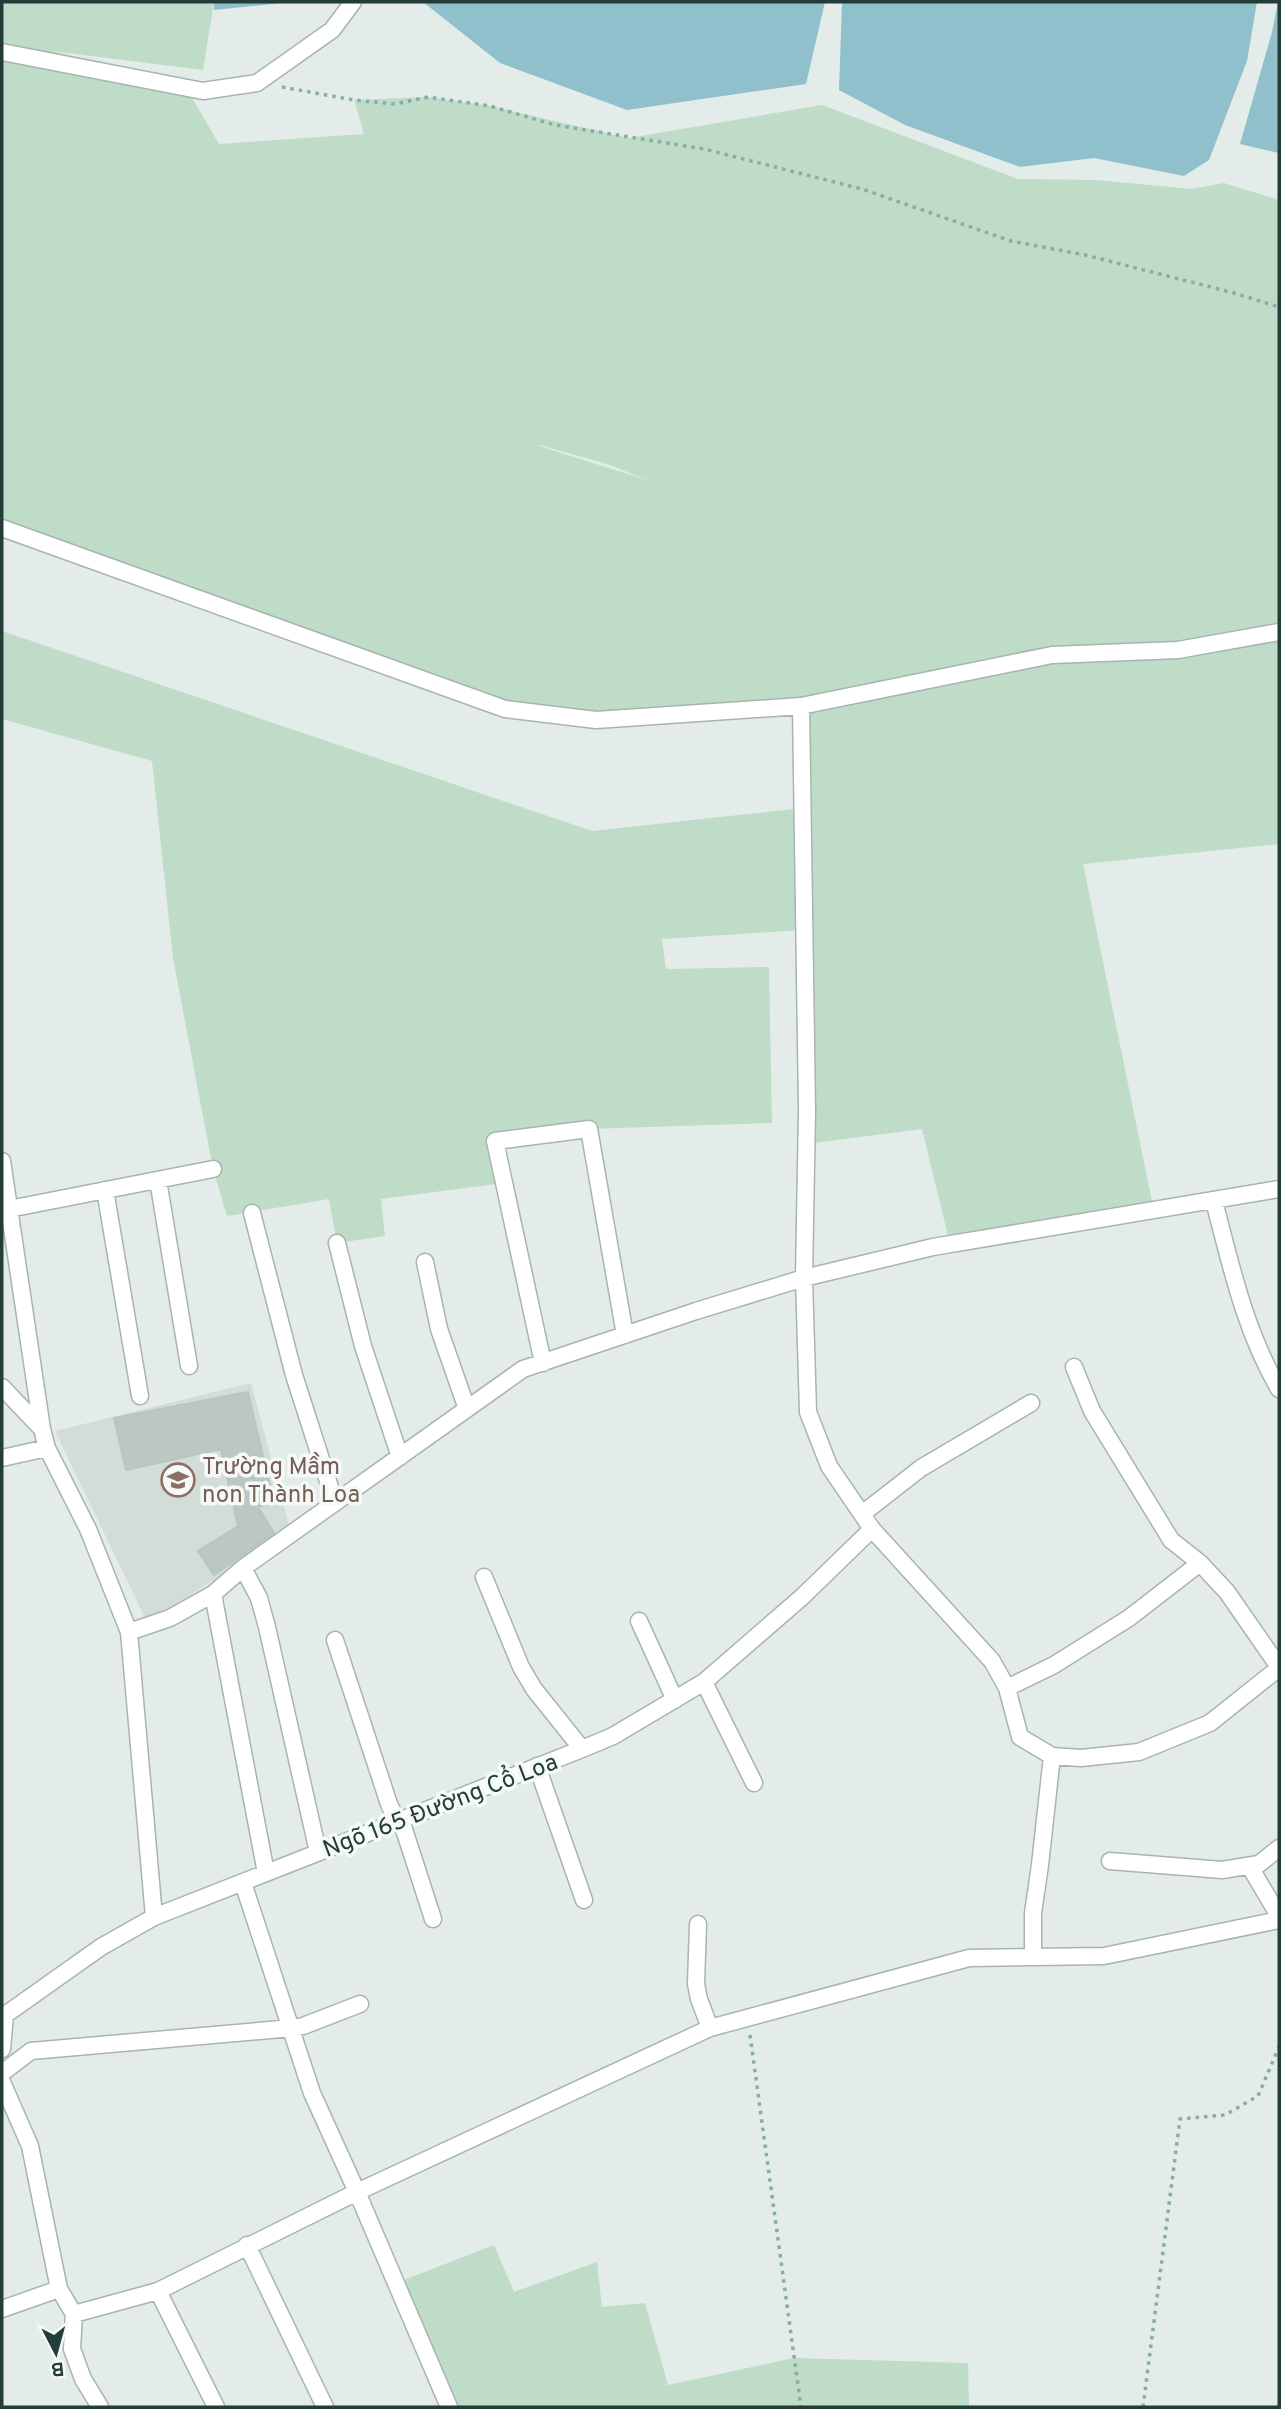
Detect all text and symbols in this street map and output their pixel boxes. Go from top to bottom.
place label: Trường Mầm non Thành Loa [202,1452,360,1511]
school or university icon: Trường Mầm non Thành Loa [159,1461,197,1499]
street label: Ngõ 165 Đường Cổ Loa [318,1745,563,1866]
north arrow [21,2318,91,2388]
text: B [50,2355,65,2381]

